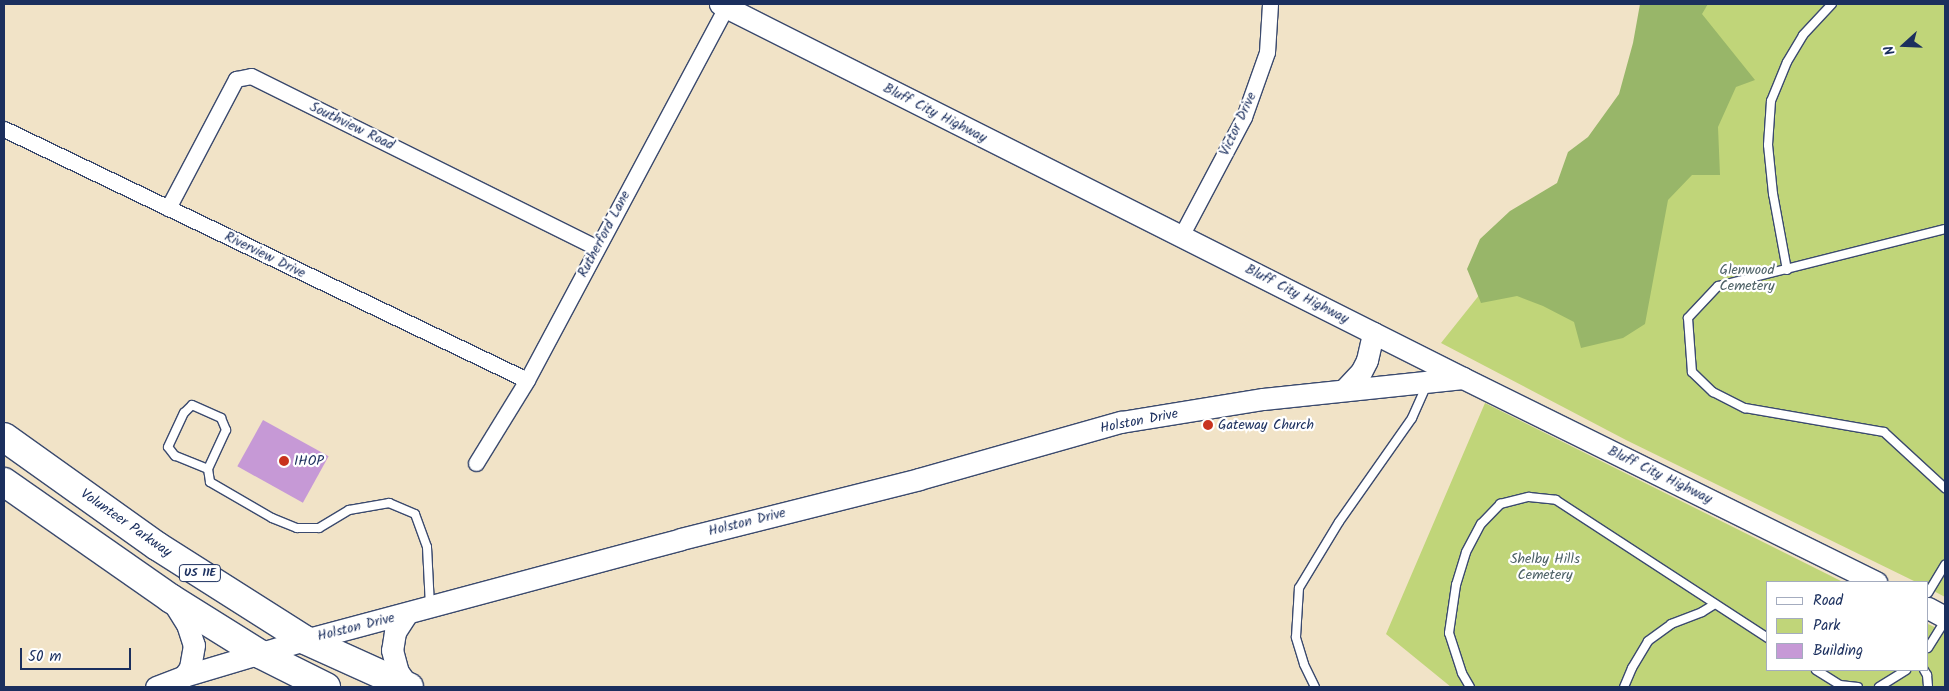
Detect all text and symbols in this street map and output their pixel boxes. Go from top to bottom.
north arrow [1879,20,1929,70]
text: N [1878,42,1902,58]
street label: Bluff City Highway [880,80,990,146]
street label: Victor Drive [1216,90,1260,158]
street label: Southview Road [307,98,397,154]
street label: Rutherford Lane [574,188,634,280]
street label: Riverview Drive [222,228,308,282]
street label: Bluff City Highway [1242,261,1352,327]
park label: Glenwood Cemetery [1719,262,1775,294]
street label: Holston Drive [1099,405,1179,437]
place label: Gateway Church [1218,417,1314,433]
marker: Gateway Church [1202,419,1214,431]
street label: Bluff City Highway [1605,442,1715,508]
place label: IHOP [294,453,324,469]
marker: IHOP [278,455,290,467]
street label: Volunteer Parkway [77,485,175,561]
street label: Holston Drive [707,504,787,540]
park label: Shelby Hills Cemetery [1510,551,1580,584]
road number: US 11E [179,564,221,582]
legend [1766,581,1929,671]
text: Road [1813,589,1843,613]
street label: Holston Drive [316,609,396,645]
text: Park [1813,614,1840,638]
scale bar [22,638,134,670]
text: Building [1813,639,1863,663]
text: 50 m [28,645,62,669]

